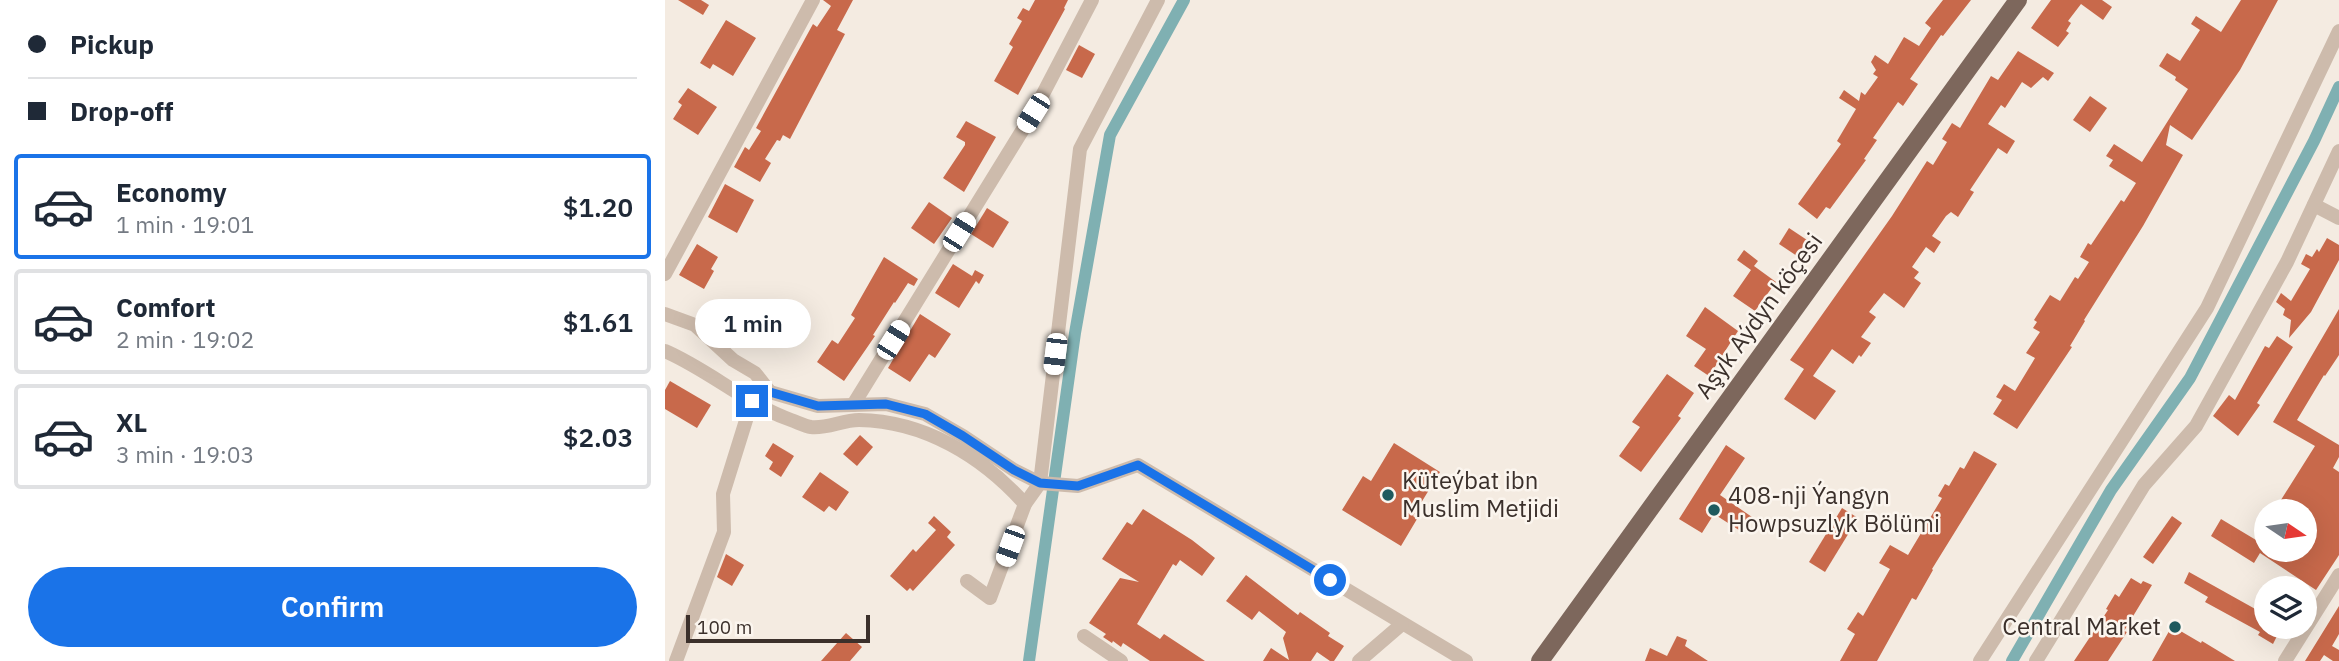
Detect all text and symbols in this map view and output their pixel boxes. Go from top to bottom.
text: Pickup [70,27,154,61]
car [1013,90,1054,136]
text: Drop-off [70,94,173,128]
icon: car [32,175,95,238]
text: Economy [116,175,227,209]
text: $1.20 [563,190,633,224]
text: 1 min · 19:01 [116,209,254,239]
car [939,209,980,255]
street label: Aşyk Aýdyn köçesi [1687,226,1829,405]
icon: car [32,290,95,353]
text: Comfort [116,290,215,324]
callout: 1 min [694,300,810,348]
text: $1.61 [563,305,633,339]
text: 1 min [723,308,783,338]
car [873,317,914,363]
text: 2 min · 19:02 [116,324,254,354]
car [1043,332,1068,376]
route end [736,385,768,417]
icon: car [32,405,95,468]
text: XL [116,405,147,439]
text: $2.03 [563,420,633,454]
text: 3 min · 19:03 [116,439,254,469]
place label: Küteýbat ibn Muslim Metjidi [1402,464,1559,524]
place label: 408-nji Ýangyn Howpsuzlyk Bölümi [1728,479,1940,539]
marker: Küteýbat ibn Muslim Metjidi [1380,487,1396,503]
north arrow [2254,499,2317,562]
map controls [2254,499,2317,639]
marker: 408-nji Ýangyn Howpsuzlyk Bölümi [1706,502,1722,518]
car [993,523,1028,569]
route start [1314,564,1346,596]
button: Confirm [28,567,637,647]
button: layers [2254,576,2317,639]
place label: Central Market [2002,610,2161,642]
scale bar [686,612,870,644]
text: 100 m [697,615,752,639]
marker: Central Market [2167,619,2183,635]

